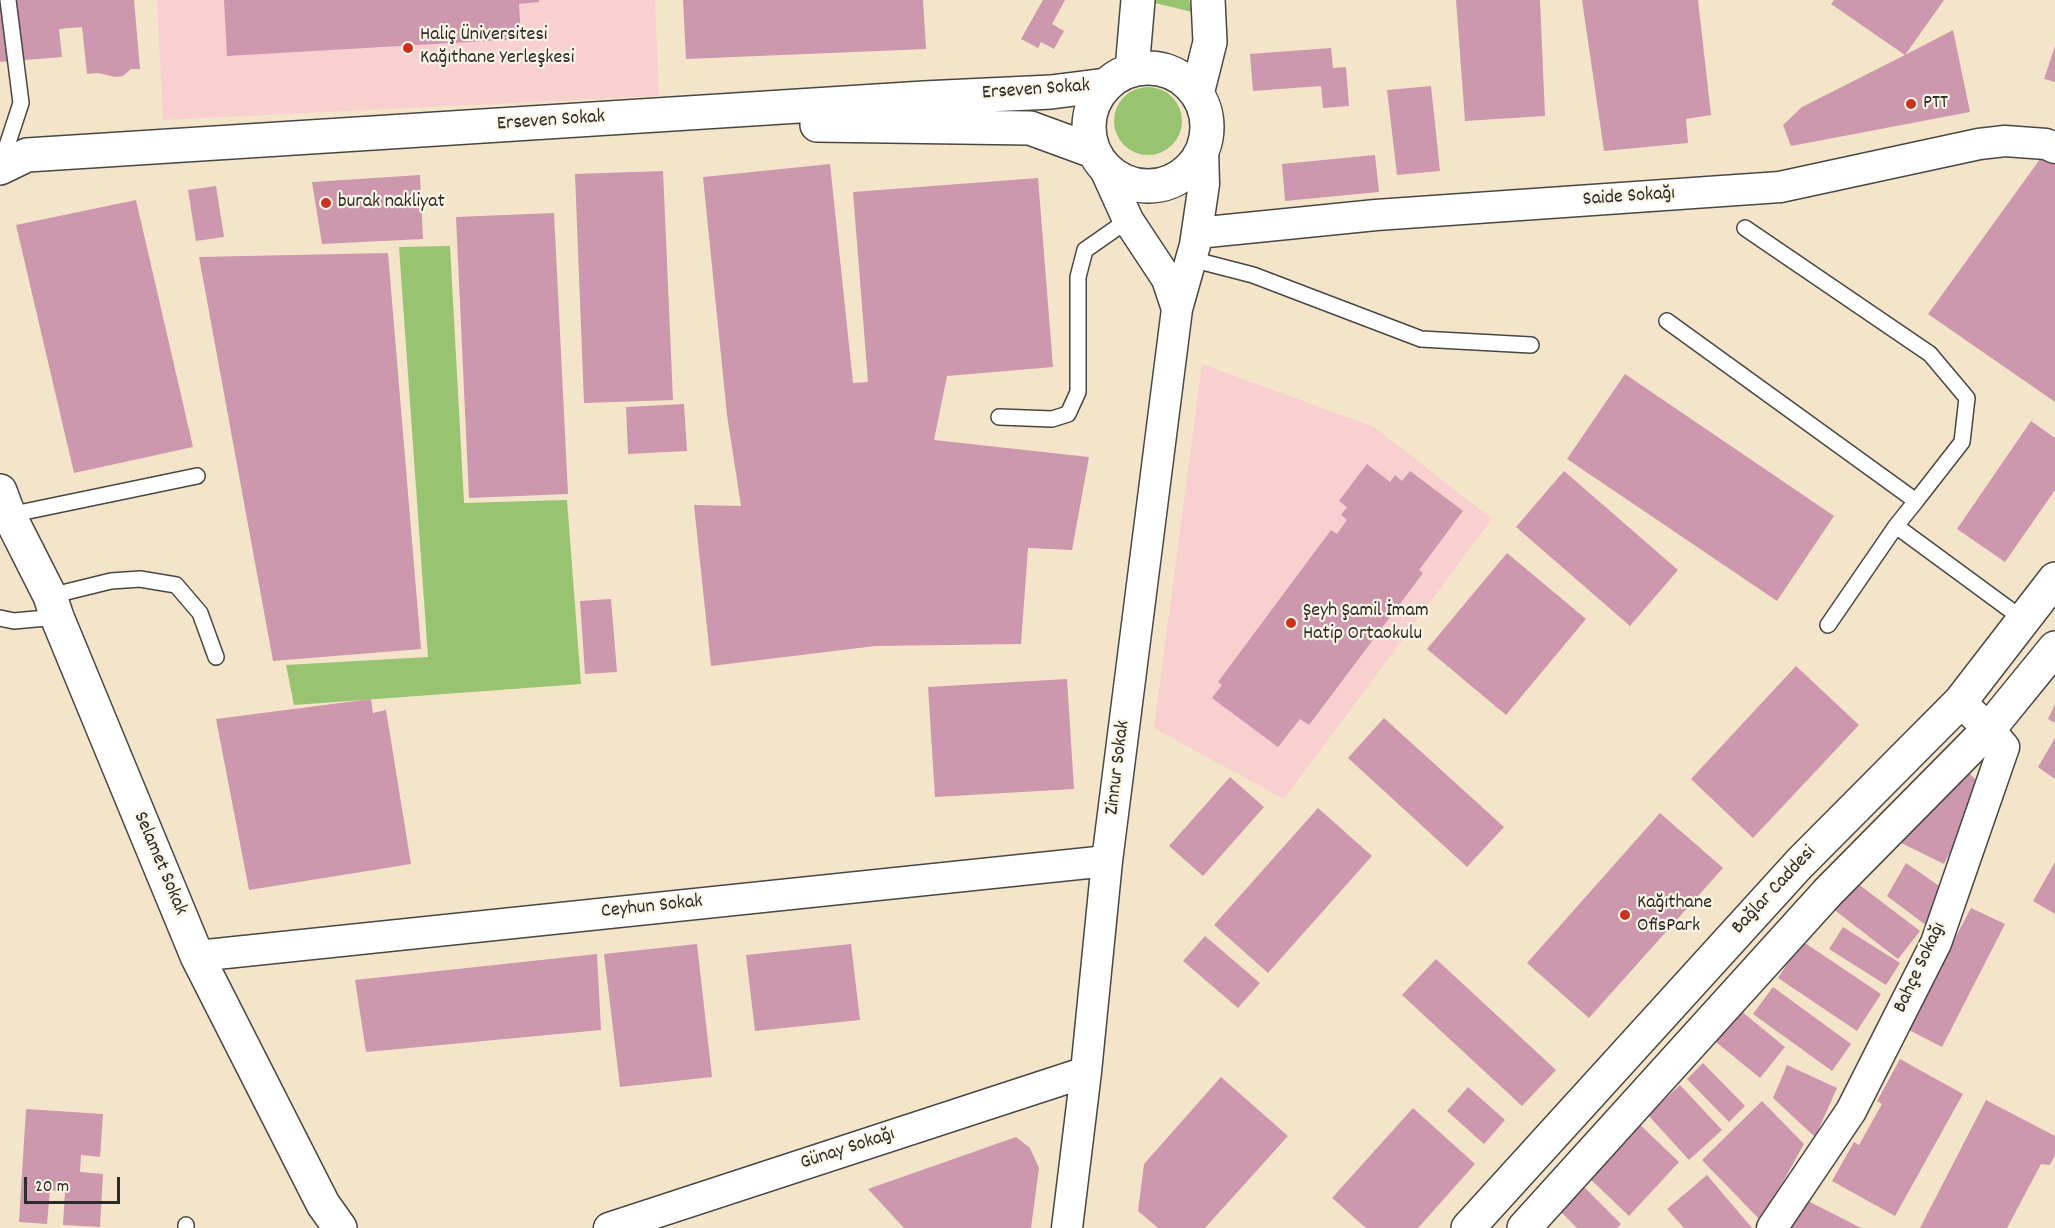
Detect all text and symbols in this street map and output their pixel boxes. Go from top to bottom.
place label: Haliç Üniversitesi Kağıthane Yerleşkesi [420,24,574,71]
marker: Haliç Üniversitesi Kağıthane Yerleşkesi [401,41,415,55]
street label: Erseven Sokak [981,75,1091,107]
place label: PTT [1923,92,1948,116]
marker: PTT [1904,97,1918,111]
street label: Erseven Sokak [496,106,606,138]
street label: Saide Sokağı [1582,183,1676,213]
place label: burak nakliyat [338,191,445,215]
marker: burak nakliyat [319,196,333,210]
place label: Şeyh Şamil İmam Hatip Ortaokulu [1303,600,1429,647]
marker: Şeyh Şamil İmam Hatip Ortaokulu [1284,616,1298,630]
street label: Zinnur Sokak [1101,719,1137,817]
street label: Selamet Sokak [127,809,191,919]
street label: Bağlar Caddesi [1728,842,1822,940]
street label: Ceyhun Sokak [600,891,704,925]
place label: Kağıthane OfisPark [1637,892,1712,939]
marker: Kağıthane OfisPark [1618,908,1632,922]
street label: Bahçe Sokağı [1890,919,1952,1017]
street label: Günay Sokağı [798,1123,898,1177]
scale bar [27,1165,123,1203]
text: 20 m [35,1175,69,1200]

